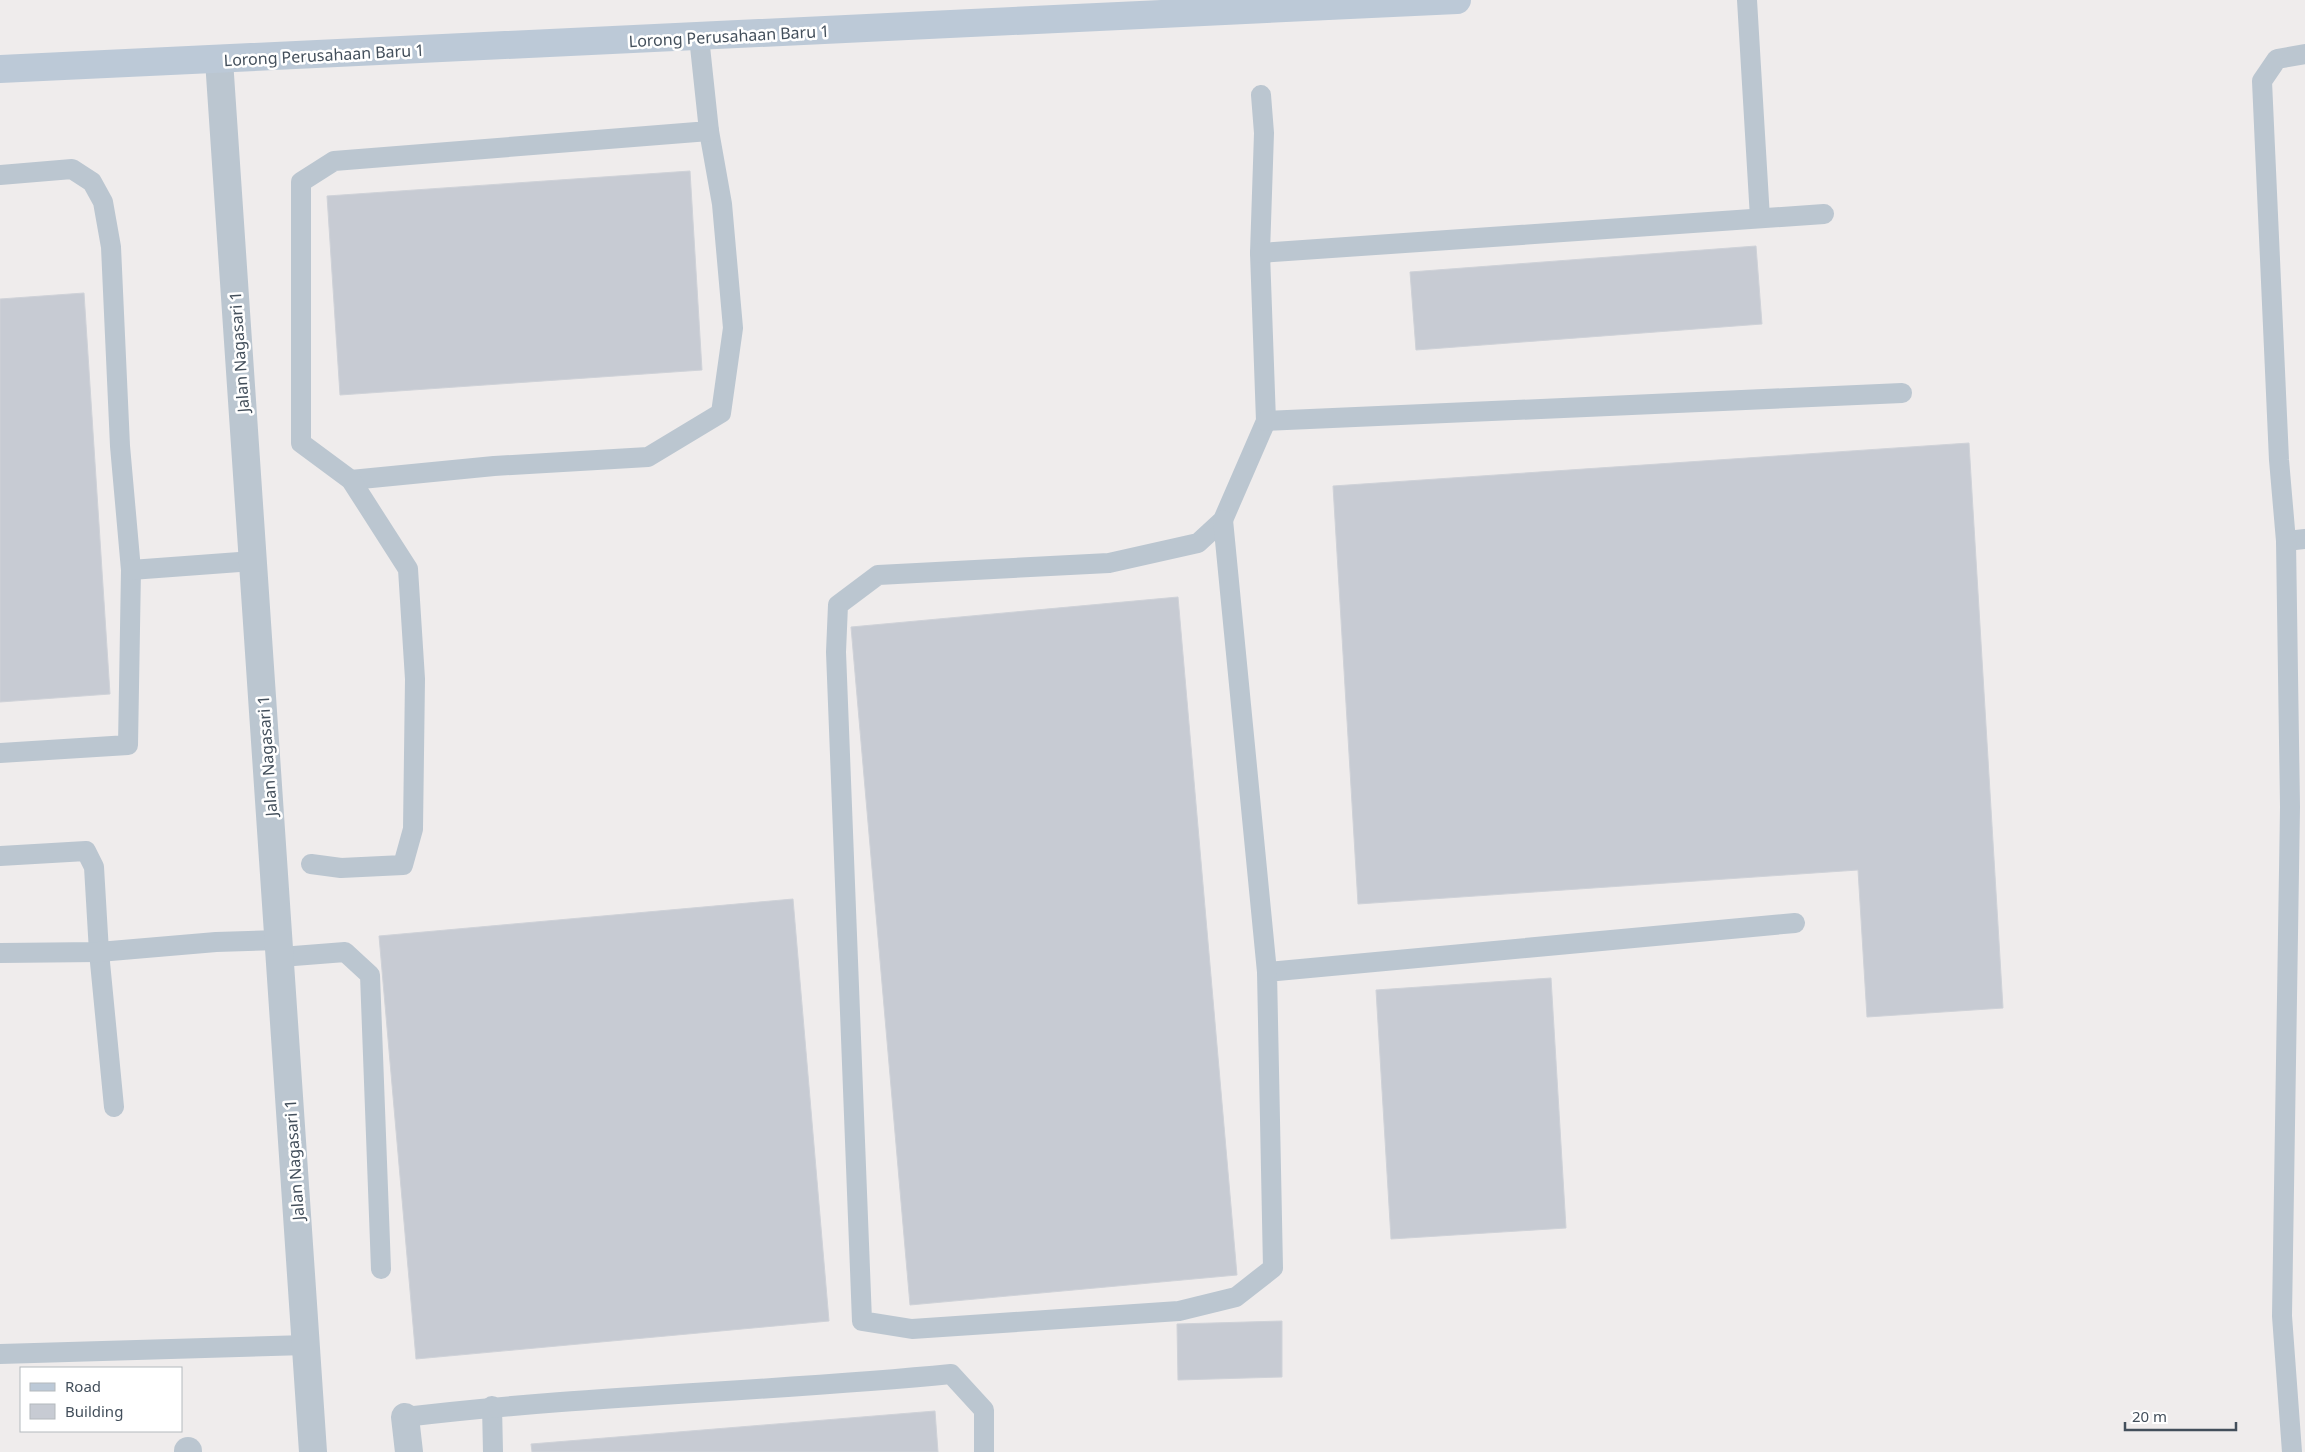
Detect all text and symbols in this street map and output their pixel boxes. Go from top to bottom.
street label: Lorong Perusahaan Baru 1 [628,20,830,52]
street label: Lorong Perusahaan Baru 1 [223,39,425,71]
street label: Jalan Nagasari 1 [224,291,254,415]
street label: Jalan Nagasari 1 [252,695,282,819]
street label: Jalan Nagasari 1 [279,1099,309,1223]
legend [20,1367,182,1432]
text: Road [65,1376,101,1396]
scale bar [2125,1400,2236,1432]
text: Building [65,1401,123,1421]
text: 20 m [2132,1406,2167,1426]

